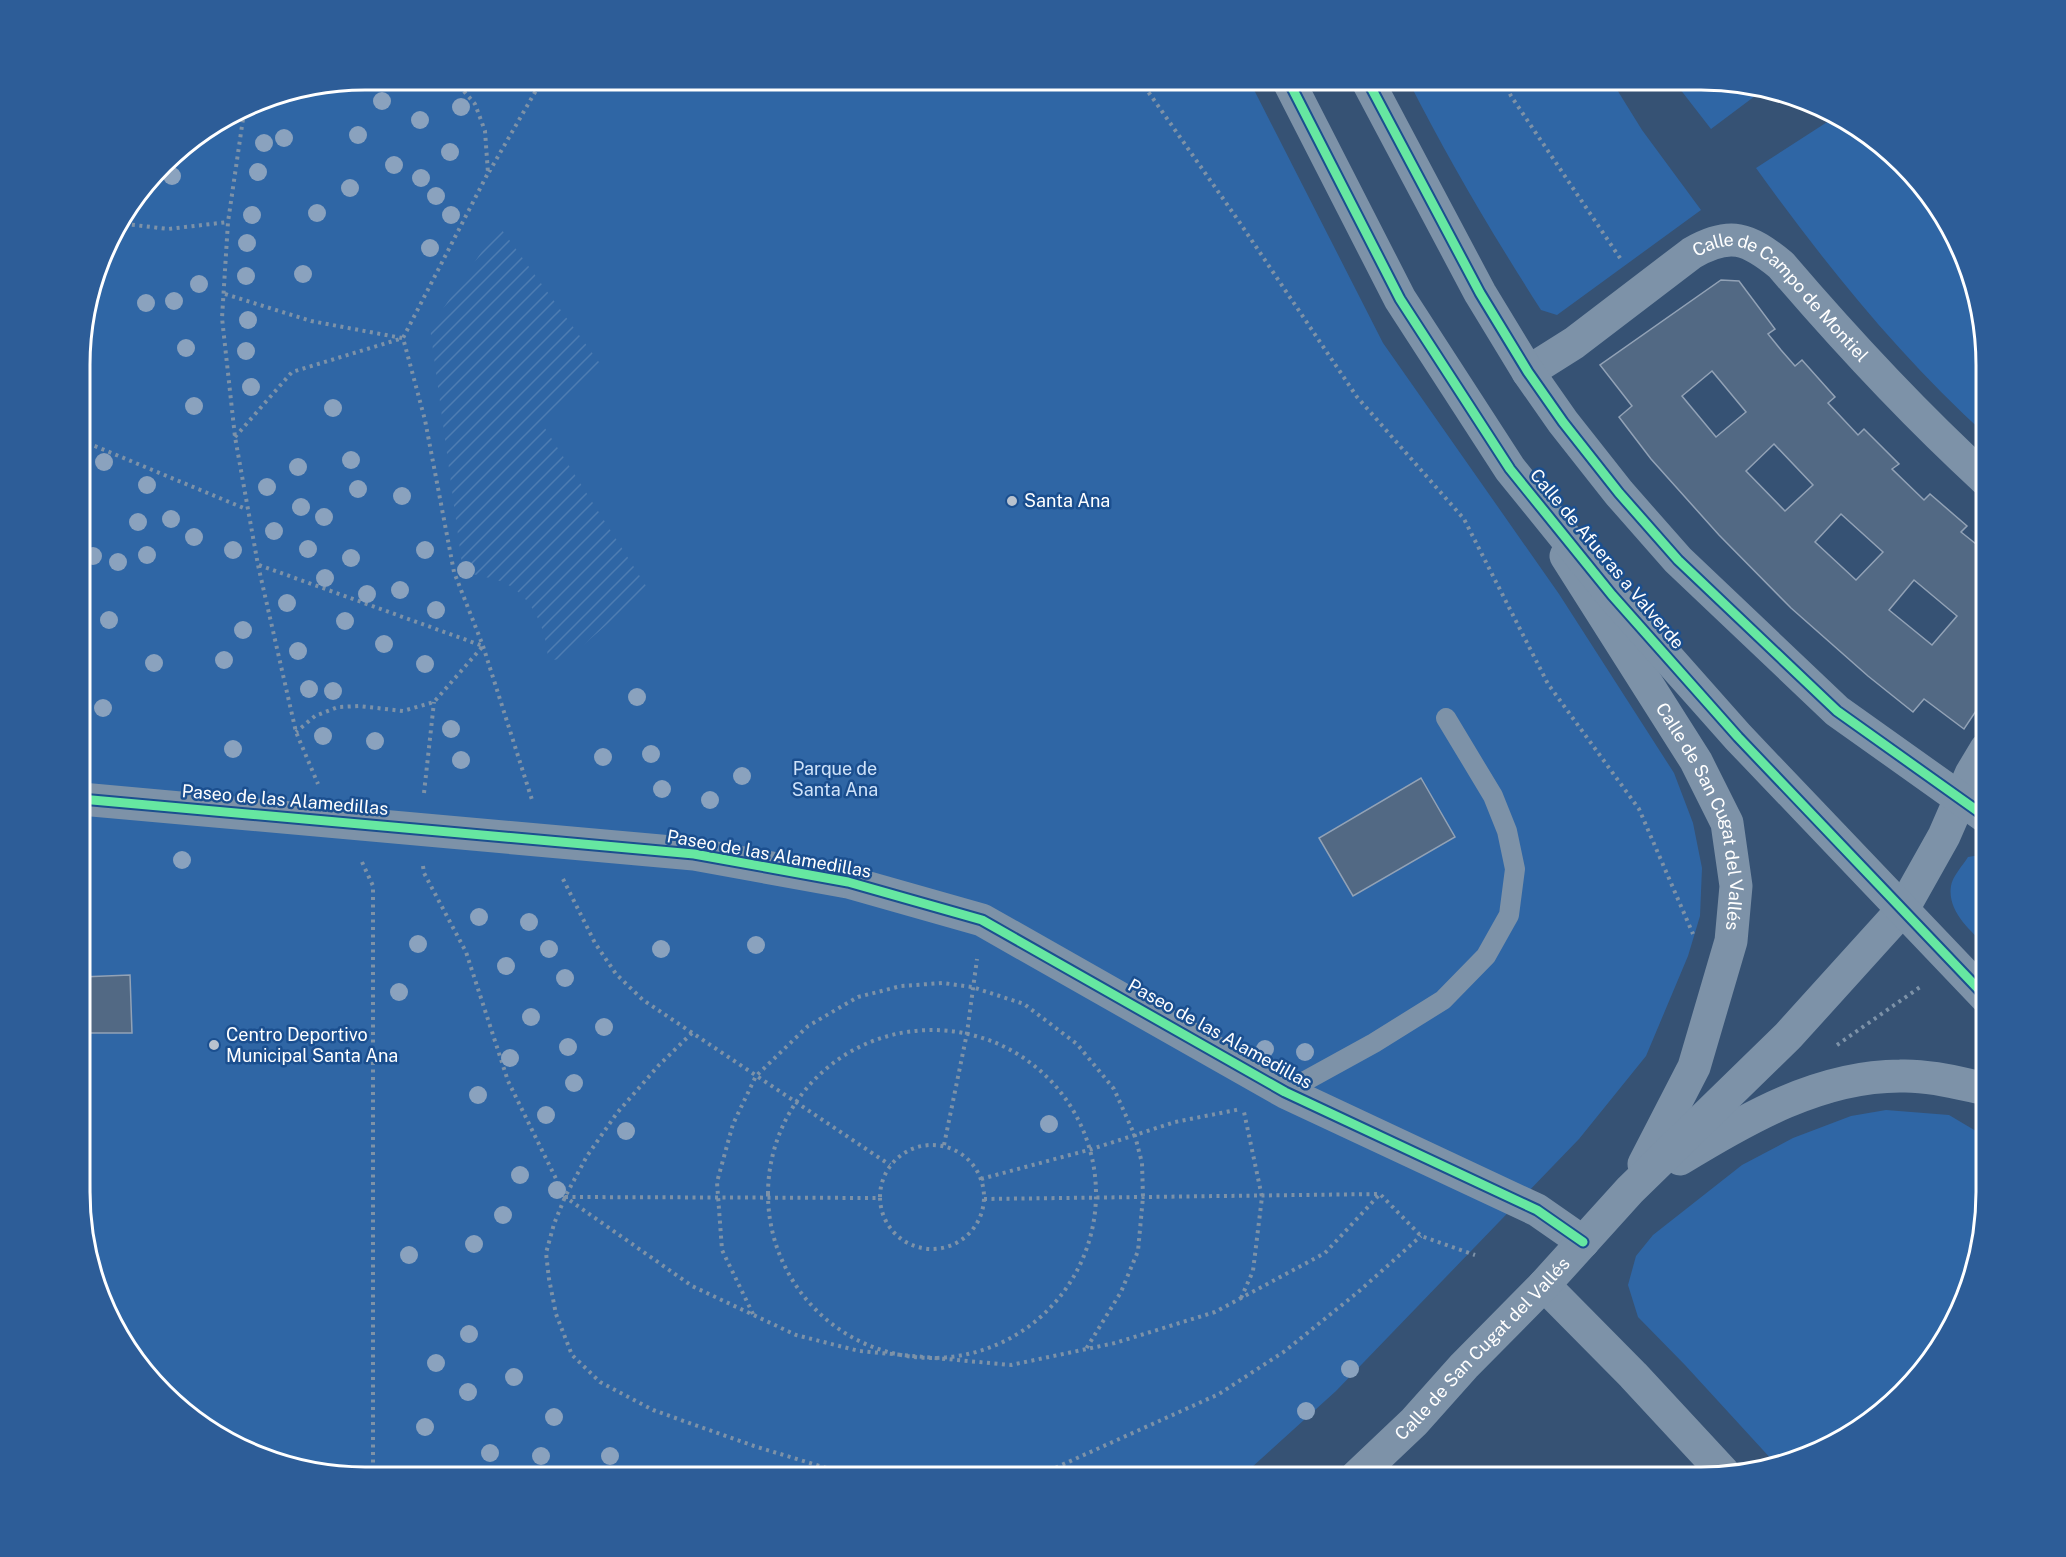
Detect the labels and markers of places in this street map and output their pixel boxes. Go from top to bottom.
place label: Santa Ana [1024,490,1110,511]
marker: Santa Ana [1005,494,1019,508]
place label: Centro Deportivo Municipal Santa Ana [226,1024,398,1066]
marker: Centro Deportivo Municipal Santa Ana [207,1038,221,1052]

